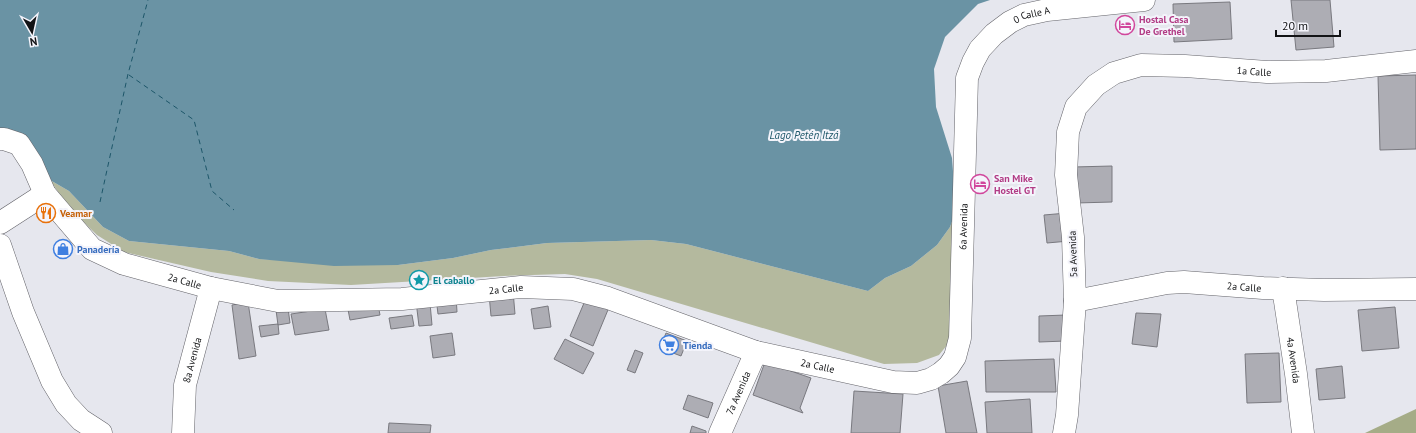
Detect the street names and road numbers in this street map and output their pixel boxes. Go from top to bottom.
street label: 0 Calle A [1011,3,1051,26]
street label: 1a Calle [1236,63,1271,79]
street label: 6a Avenida [956,203,970,250]
street label: 5a Avenida [1066,230,1080,277]
street label: 2a Calle [166,270,203,292]
street label: 2a Calle [1226,279,1262,294]
street label: 2a Calle [488,280,524,297]
street label: 8a Avenida [179,336,204,384]
street label: 4a Avenida [1284,336,1304,384]
street label: 2a Calle [799,355,836,376]
street label: 7a Avenida [723,369,753,417]

